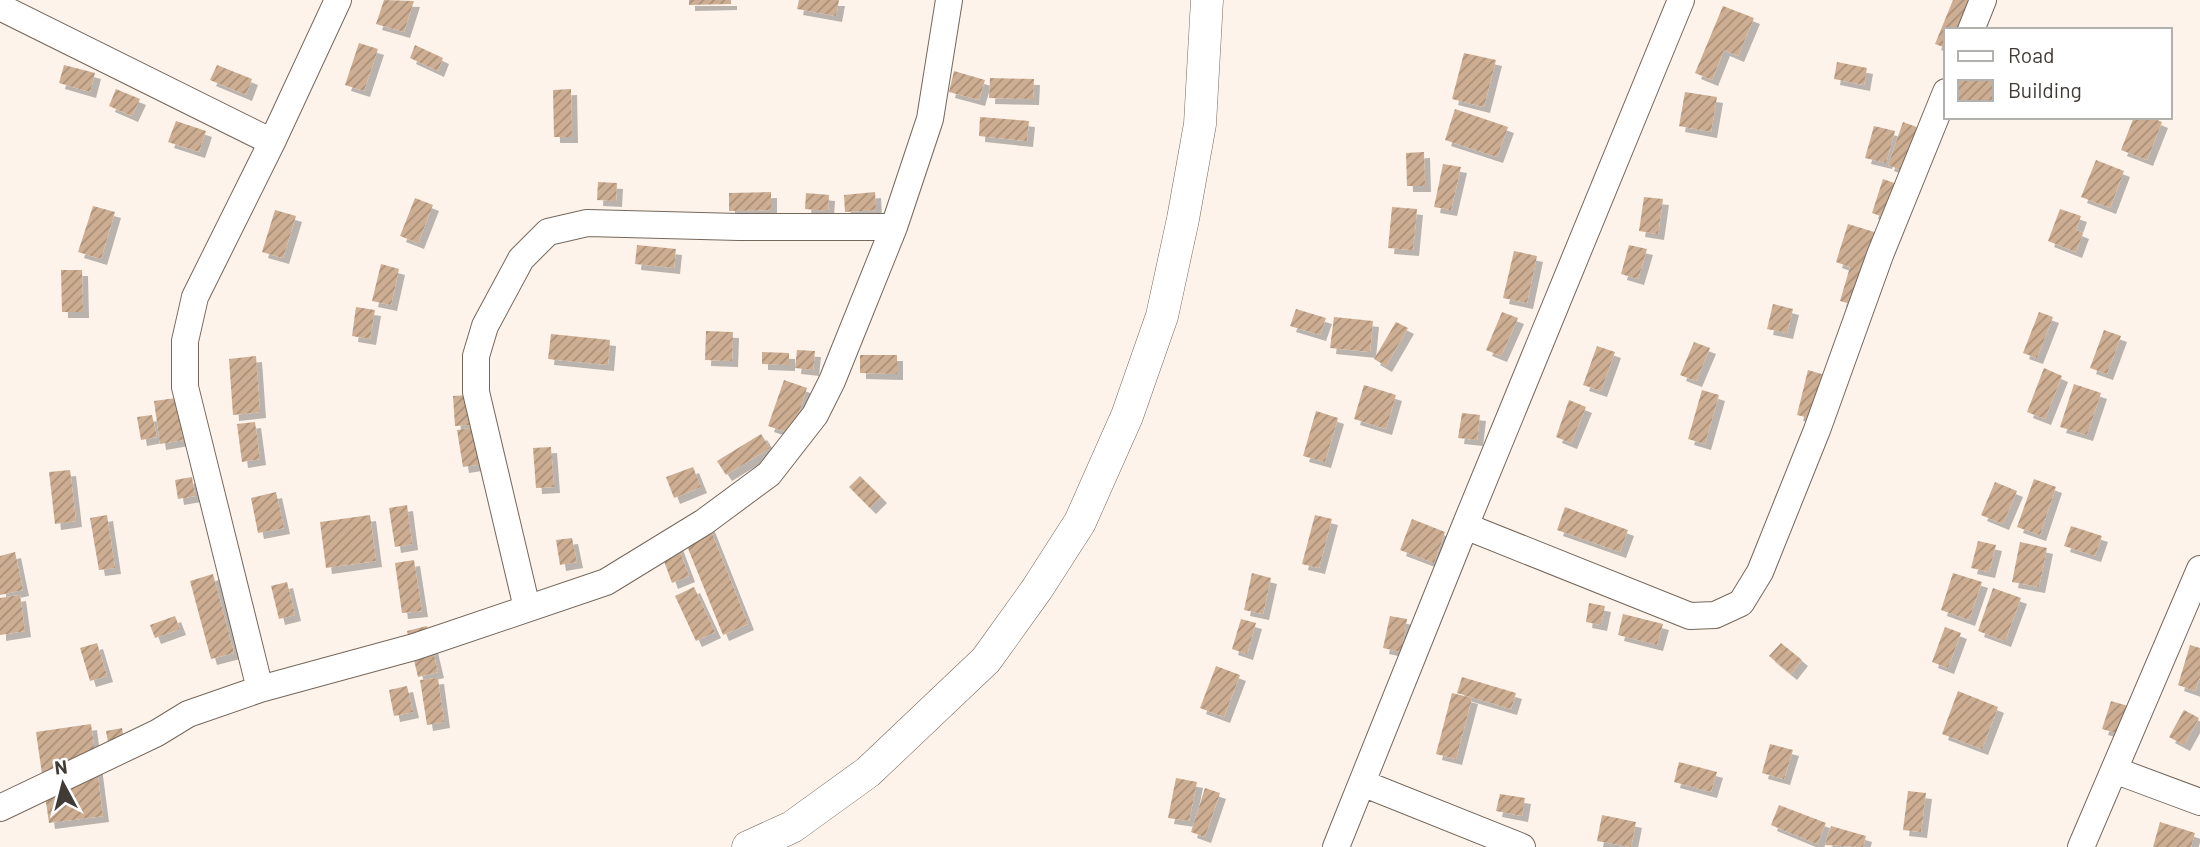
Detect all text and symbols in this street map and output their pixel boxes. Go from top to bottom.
legend [1944,28,2172,119]
text: Road [2008,42,2054,67]
text: Building [2008,77,2082,102]
north arrow [28,749,98,819]
text: N [53,754,69,779]

